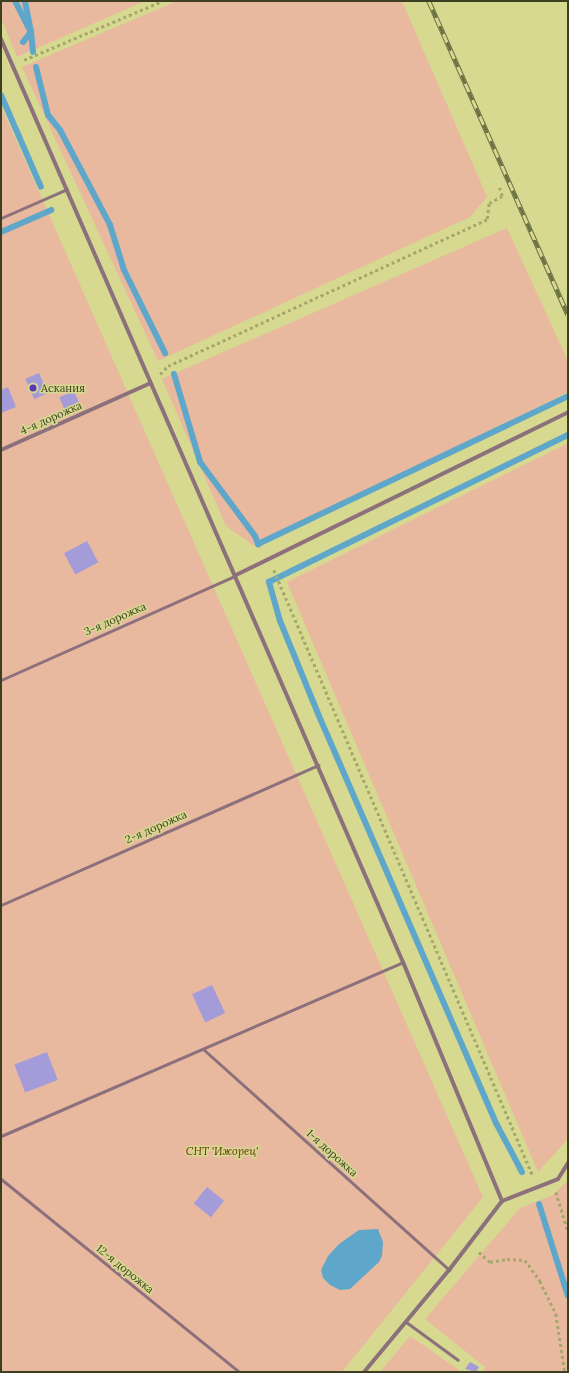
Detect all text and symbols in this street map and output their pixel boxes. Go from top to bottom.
place label: Аскания [41,381,85,395]
marker: Аскания [28,383,38,393]
street label: 4-я дорожка [18,398,84,438]
street label: 3-я дорожка [82,599,148,639]
street label: 2-я дорожка [123,808,189,846]
street label: 1-я дорожка [304,1127,360,1179]
park label: СНТ 'Ижорец' [186,1144,258,1158]
street label: 12-я дорожка [94,1242,156,1296]

